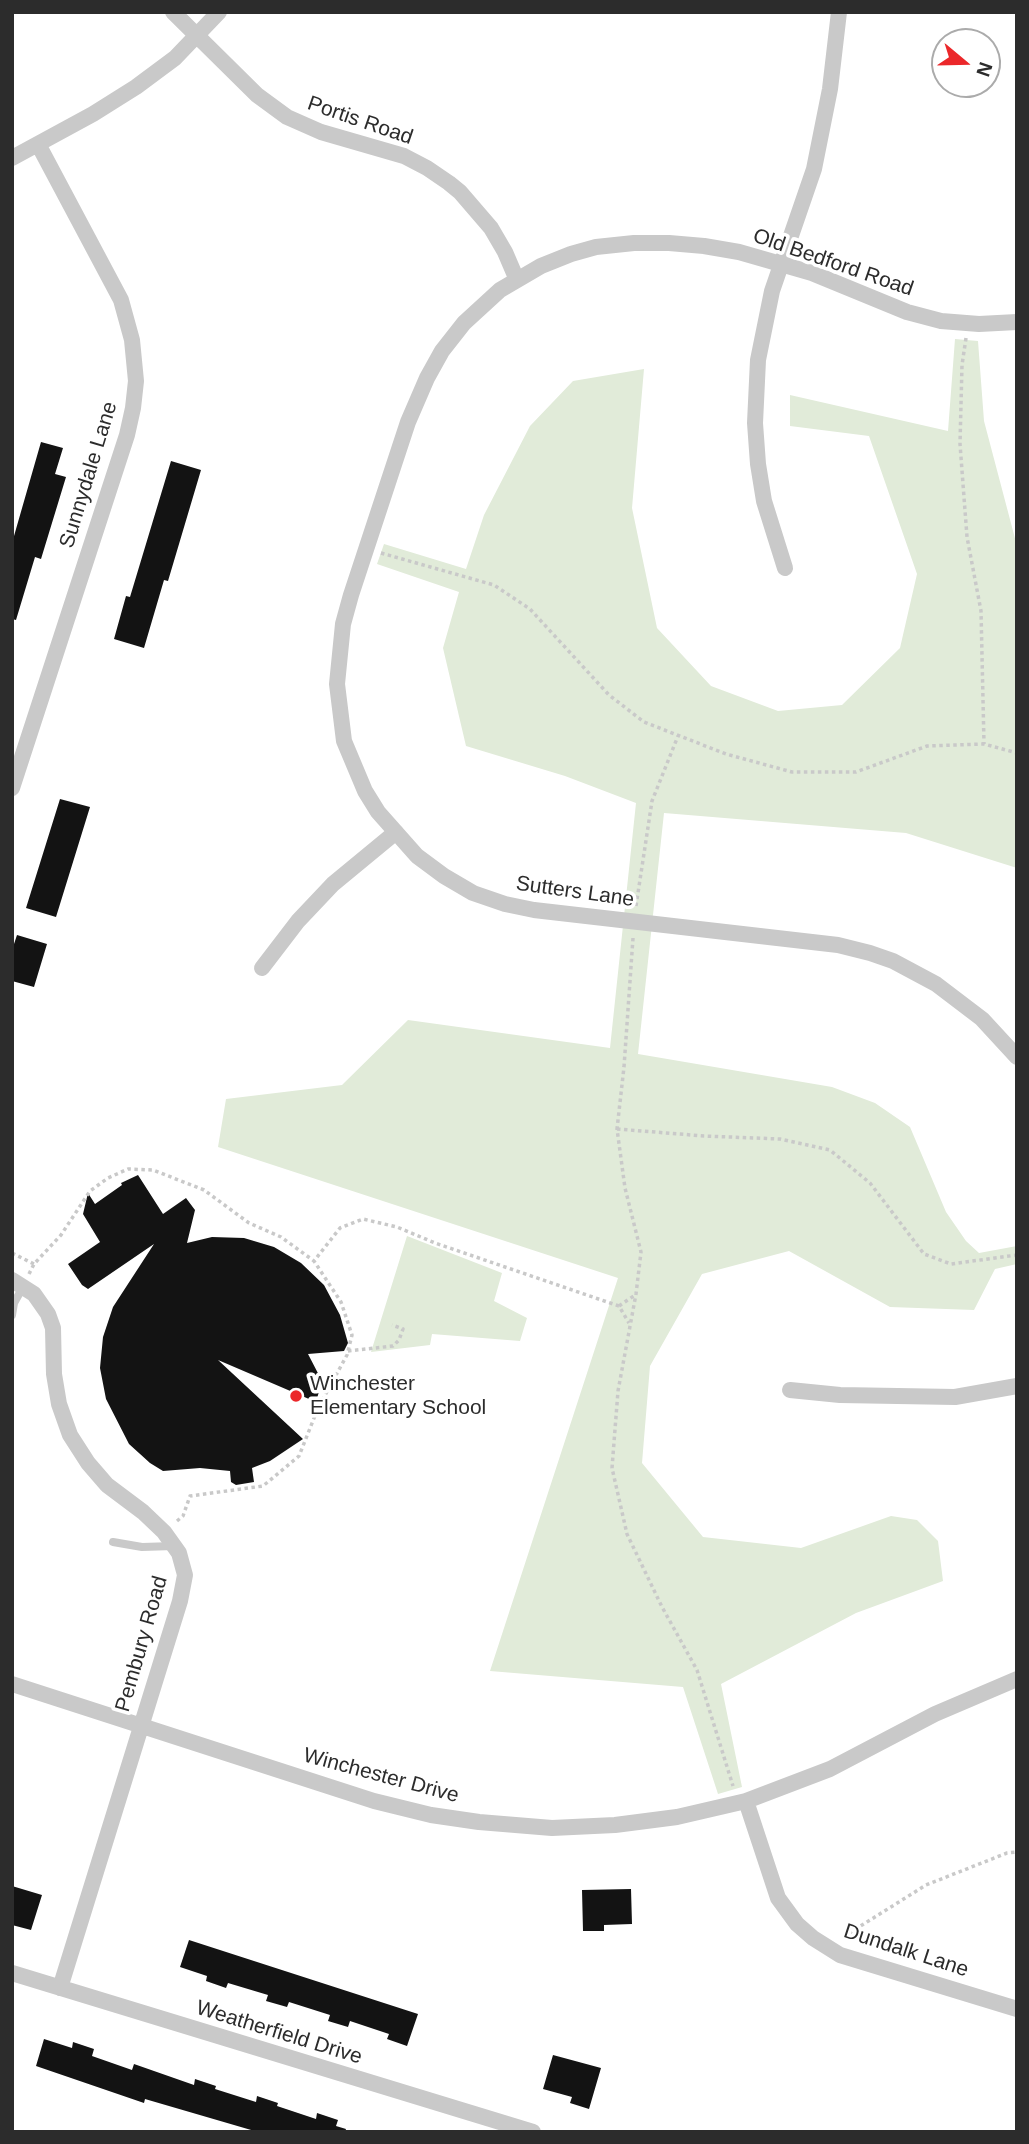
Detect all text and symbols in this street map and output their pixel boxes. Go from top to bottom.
north arrow [931,28,1001,98]
text: N [972,59,997,79]
street label: Portis Road [304,91,416,151]
street label: Old Bedford Road [749,224,917,302]
street label: Sunnydale Lane [55,399,123,551]
street label: Sutters Lane [514,871,636,913]
place label: Winchester Elementary School [310,1371,486,1421]
marker: Winchester Elementary School [288,1388,304,1404]
street label: Pembury Road [111,1573,173,1715]
street label: Winchester Drive [301,1743,461,1809]
street label: Dundalk Lane [840,1919,972,1983]
street label: Weatherfield Drive [193,1996,365,2070]

